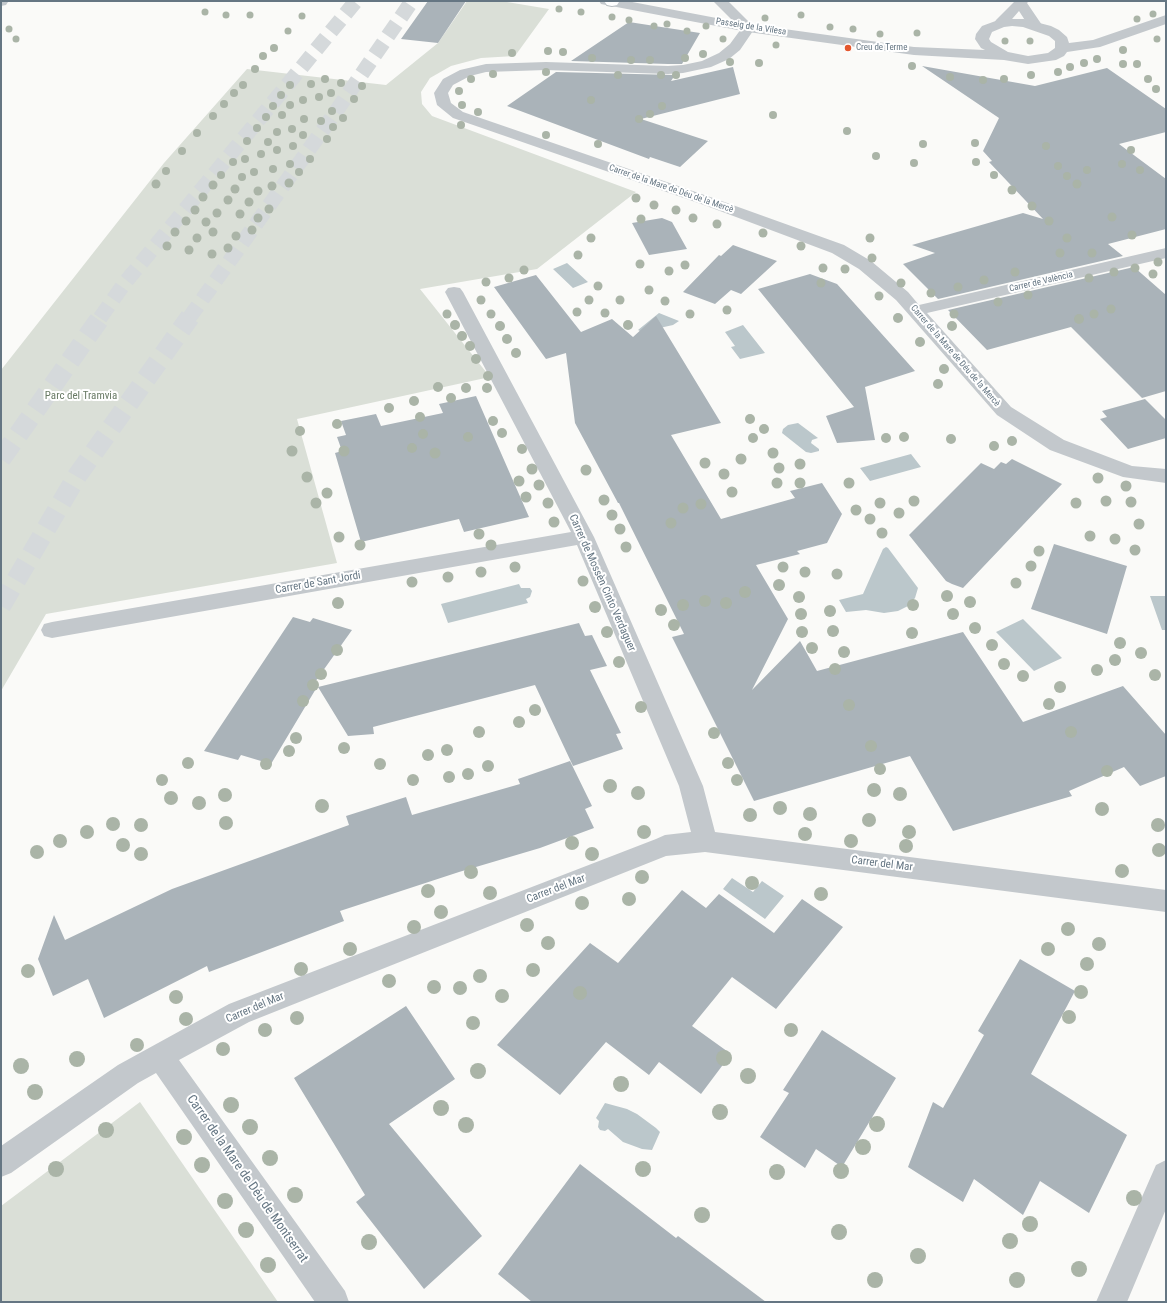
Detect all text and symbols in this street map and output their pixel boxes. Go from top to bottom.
street label: Passeig de la Vilesa [715,16,787,38]
marker: Creu de Terme [843,43,853,53]
place label: Creu de Terme [856,43,907,53]
street label: Carrer de la Mare de Déu de la Mercè [607,163,735,215]
street label: Carrer de València [1008,269,1074,295]
street label: Carrer de la Mare de Déu de la Mercè [908,303,1002,409]
park label: Parc del Tramvia [45,389,117,403]
street label: Carrer de Mossèn Cinto Verdaguer [566,512,638,654]
street label: Carrer de Sant Jordi [274,569,362,597]
street label: Carrer del Mar [851,854,913,874]
street label: Carrer del Mar [525,872,587,906]
street label: Carrer del Mar [224,990,286,1026]
street label: Carrer de la Mare de Déu de Montserrat [183,1092,311,1266]

